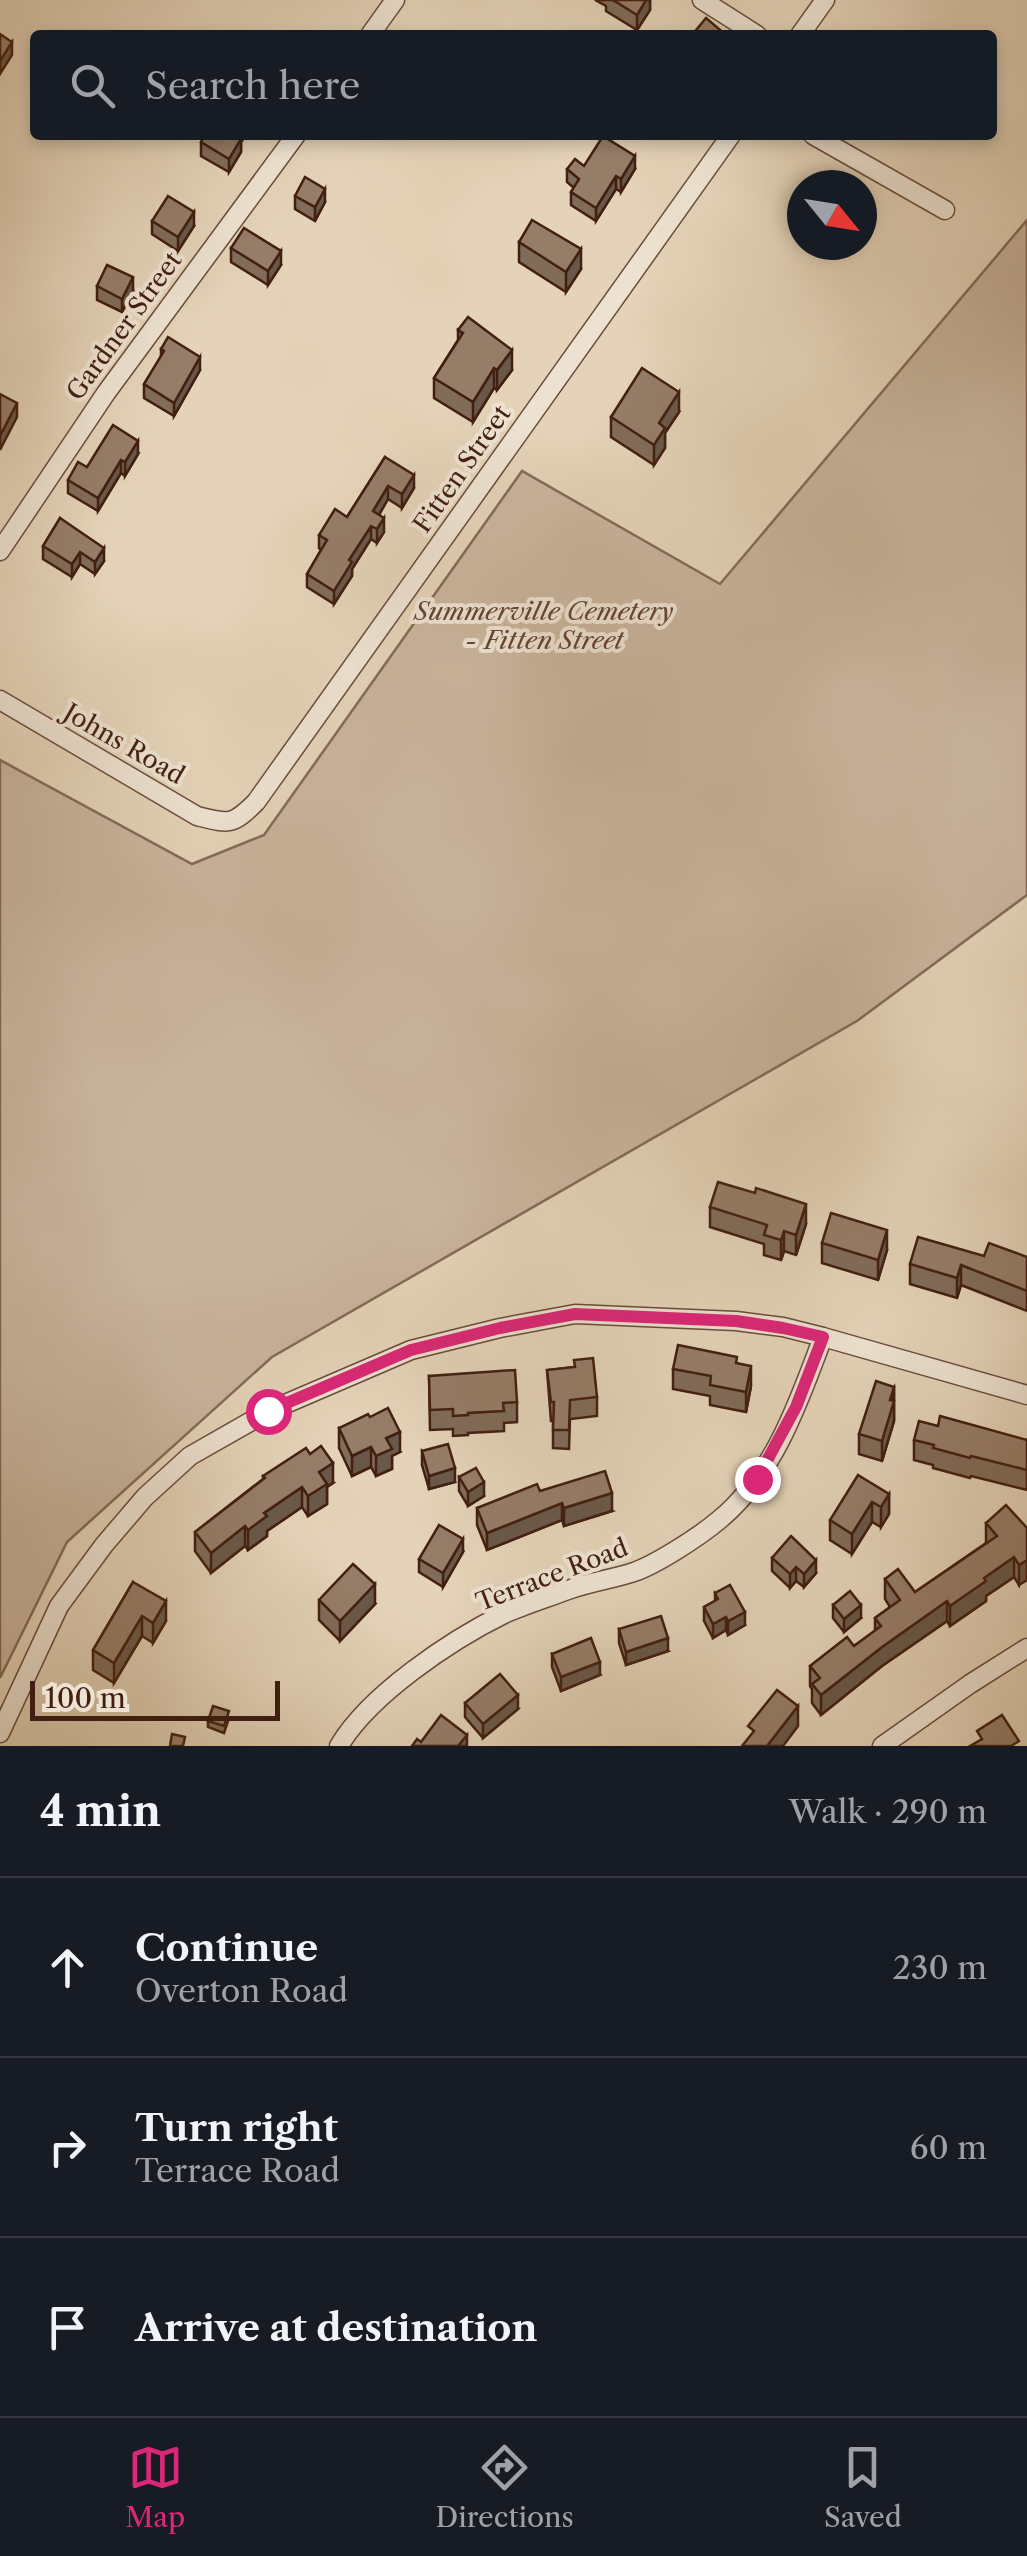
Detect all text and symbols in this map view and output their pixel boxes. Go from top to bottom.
search box [30,30,997,140]
icon: search [65,58,120,113]
text: Search here [145,62,360,109]
north arrow [787,170,877,260]
street label: Gardner Street [60,246,188,406]
street label: Fitten Street [407,399,517,539]
park label: Summerville Cemetery - Fitten Street [412,596,674,656]
street label: Johns Road [55,695,190,791]
route start [246,1389,292,1435]
route end [735,1457,781,1503]
street label: Terrace Road [472,1532,632,1618]
scale bar [30,1676,280,1720]
text: 100 m [45,1681,126,1715]
text: 4 min [40,1785,161,1837]
text: Walk · 290 m [789,1792,987,1831]
text: Continue [135,1924,318,1971]
icon: ahead [40,1940,95,1995]
text: 230 m [892,1948,987,1987]
text: Overton Road [135,1971,348,2010]
text: Turn right [135,2104,338,2151]
icon: right [40,2120,95,2175]
text: 60 m [910,2128,987,2167]
text: Terrace Road [135,2151,340,2190]
icon: arrive [40,2300,95,2355]
text: Arrive at destination [135,2304,538,2351]
tab: Map [125,2440,185,2534]
tab: Directions [435,2440,574,2534]
tab: Saved [824,2440,902,2534]

